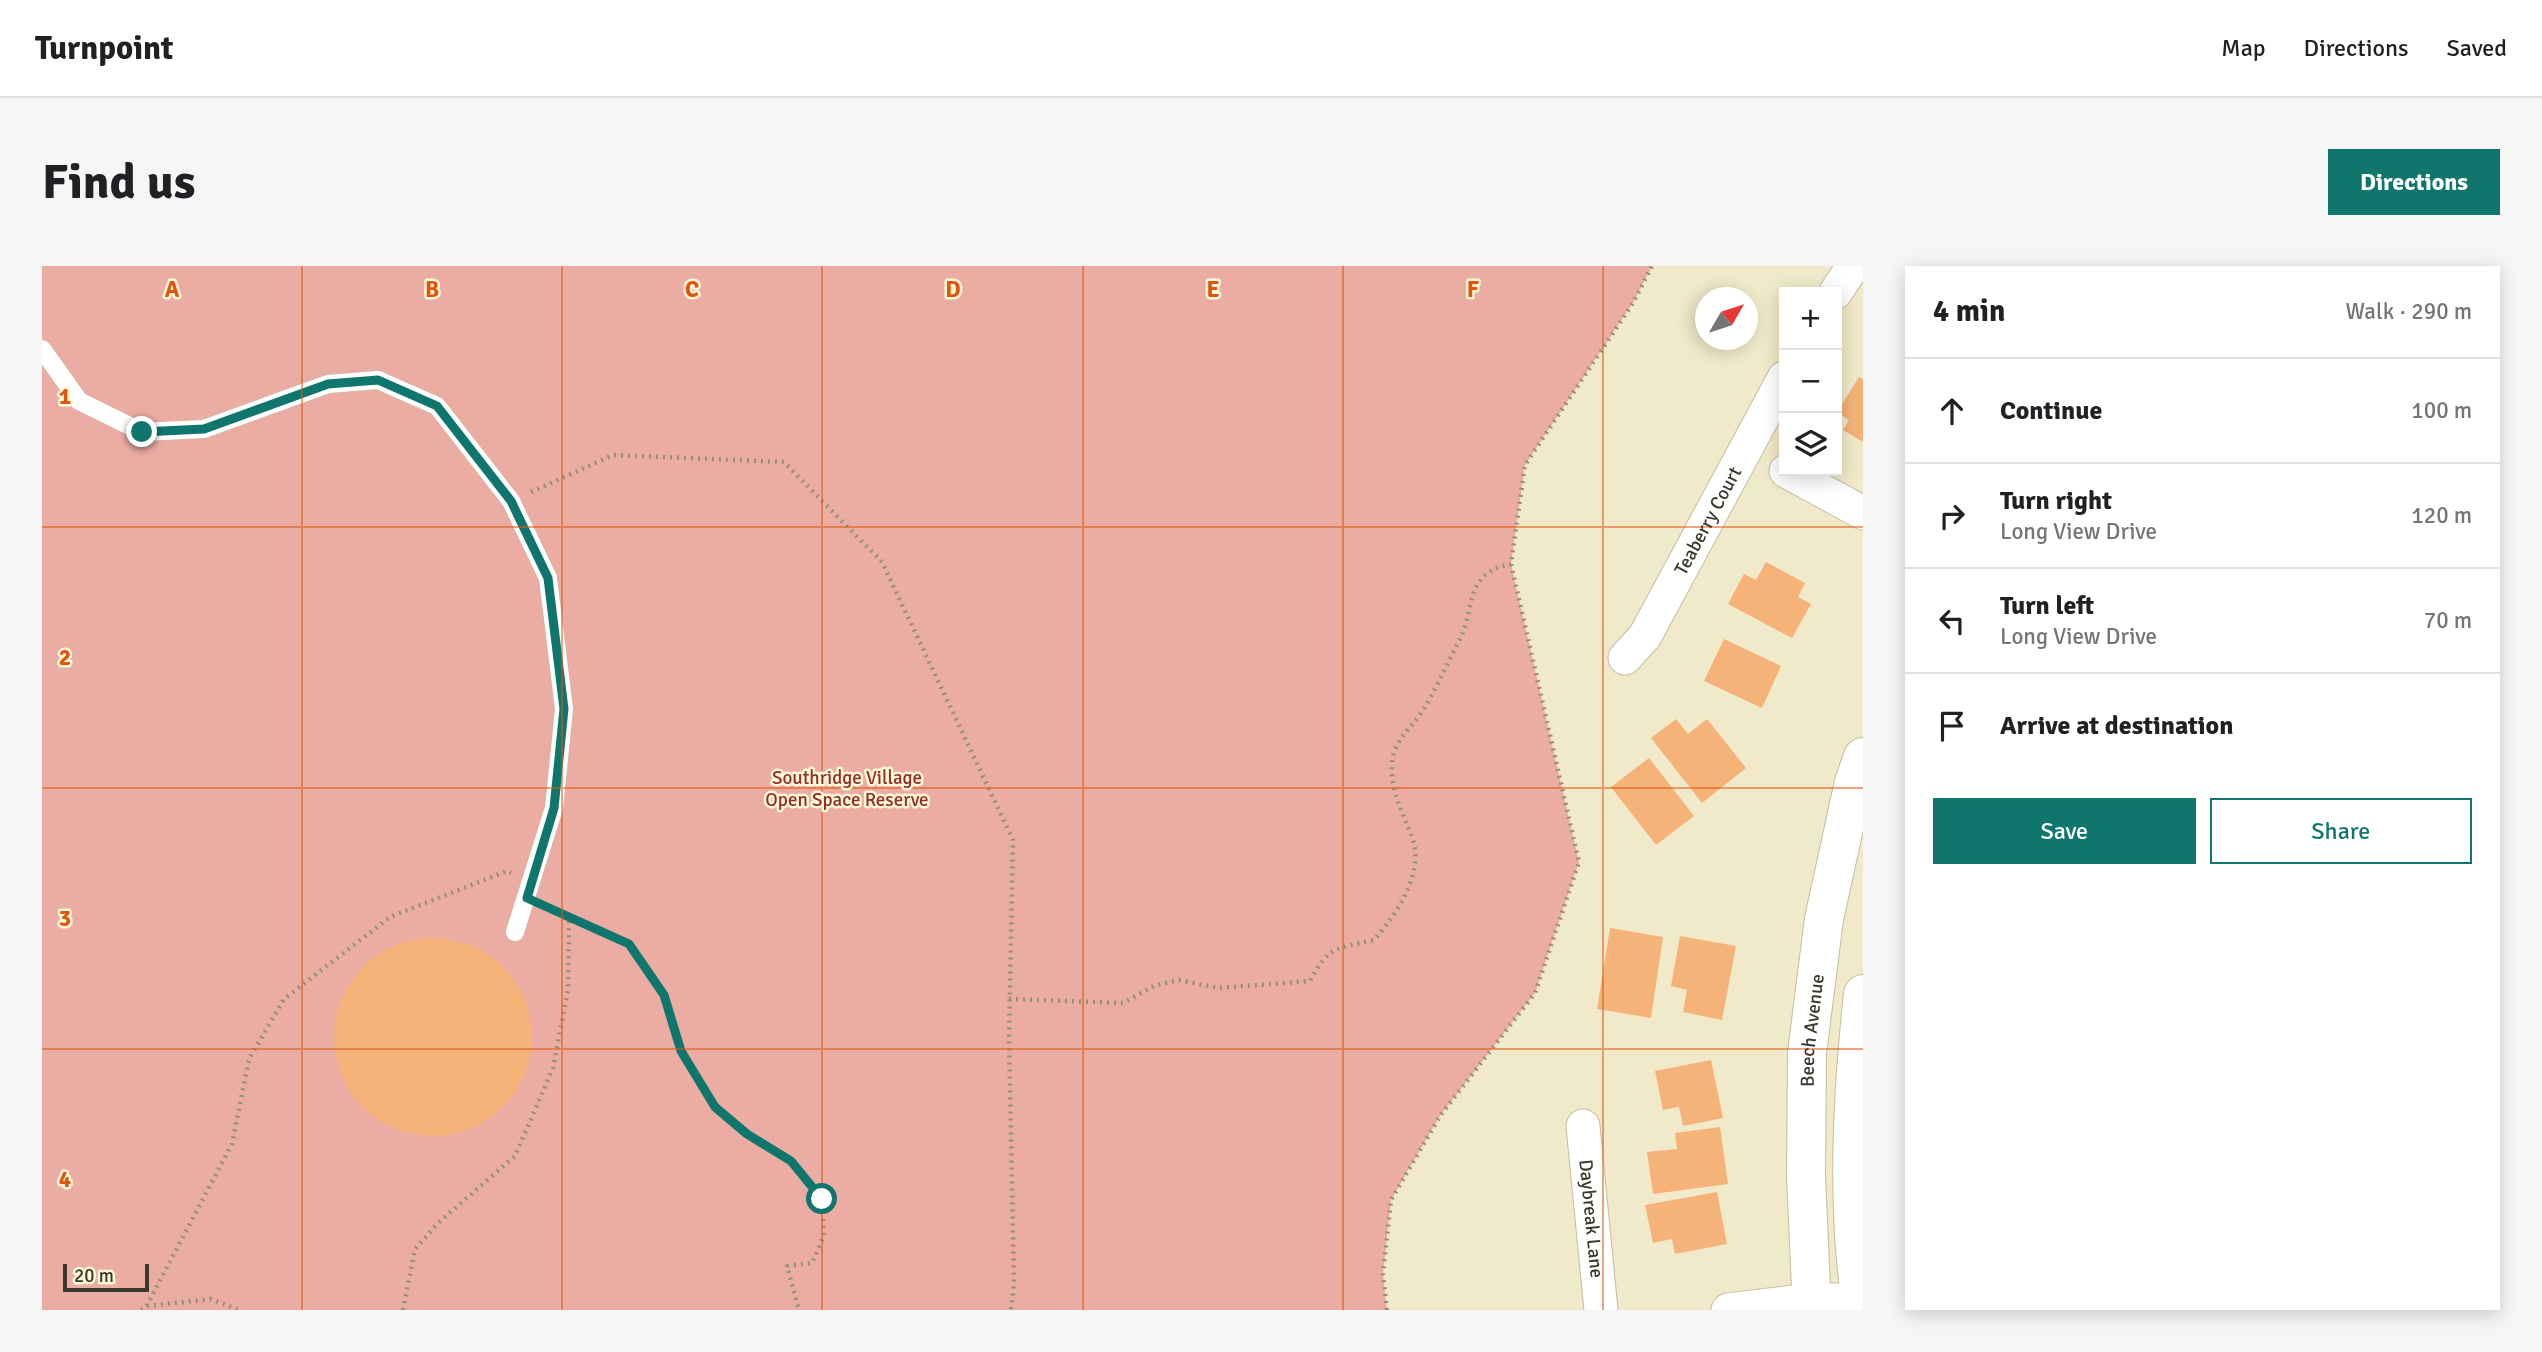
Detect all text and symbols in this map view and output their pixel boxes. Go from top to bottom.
text: Turnpoint [35,28,173,69]
text: Map [2221,33,2266,63]
text: Directions [2304,33,2409,63]
text: Saved [2447,33,2507,63]
button: Directions [2328,149,2500,215]
text: Find us [42,152,195,212]
text: A [165,275,180,304]
text: B [425,275,439,304]
text: C [685,275,699,304]
text: D [945,275,961,304]
text: E [1206,275,1220,304]
text: F [1467,275,1479,304]
north arrow [1695,287,1758,350]
map controls [1779,287,1842,476]
button: + [1779,287,1842,350]
text: 4 min [1933,293,2005,330]
text: Walk · 290 m [2346,297,2472,326]
button: − [1779,350,1842,413]
text: 1 [59,382,71,411]
icon: ahead [1933,392,1971,430]
text: Continue [2000,395,2102,427]
text: 100 m [2411,396,2472,425]
button: layers [1779,413,1842,476]
route end [126,416,157,447]
street label: Teaberry Court [1669,462,1747,579]
text: Turn right [2000,485,2112,517]
icon: right [1933,497,1971,535]
text: 120 m [2411,501,2472,530]
text: Long View Drive [2000,517,2157,546]
text: Turn left [2000,590,2094,622]
icon: left [1933,602,1971,640]
text: 70 m [2424,606,2472,635]
text: Long View Drive [2000,622,2157,651]
text: 2 [59,643,71,672]
icon: arrive [1933,707,1971,745]
text: Arrive at destination [2000,710,2233,742]
park label: Southridge Village Open Space Reserve [765,766,929,812]
button: Save [1933,798,2196,864]
button: Share [2210,798,2472,864]
text: 3 [59,904,71,933]
street label: Beech Avenue [1796,973,1830,1087]
street label: Daybreak Lane [1573,1158,1609,1279]
text: 4 [59,1165,71,1194]
route start [806,1183,837,1214]
scale bar [63,1261,149,1293]
text: 20 m [74,1264,114,1288]

